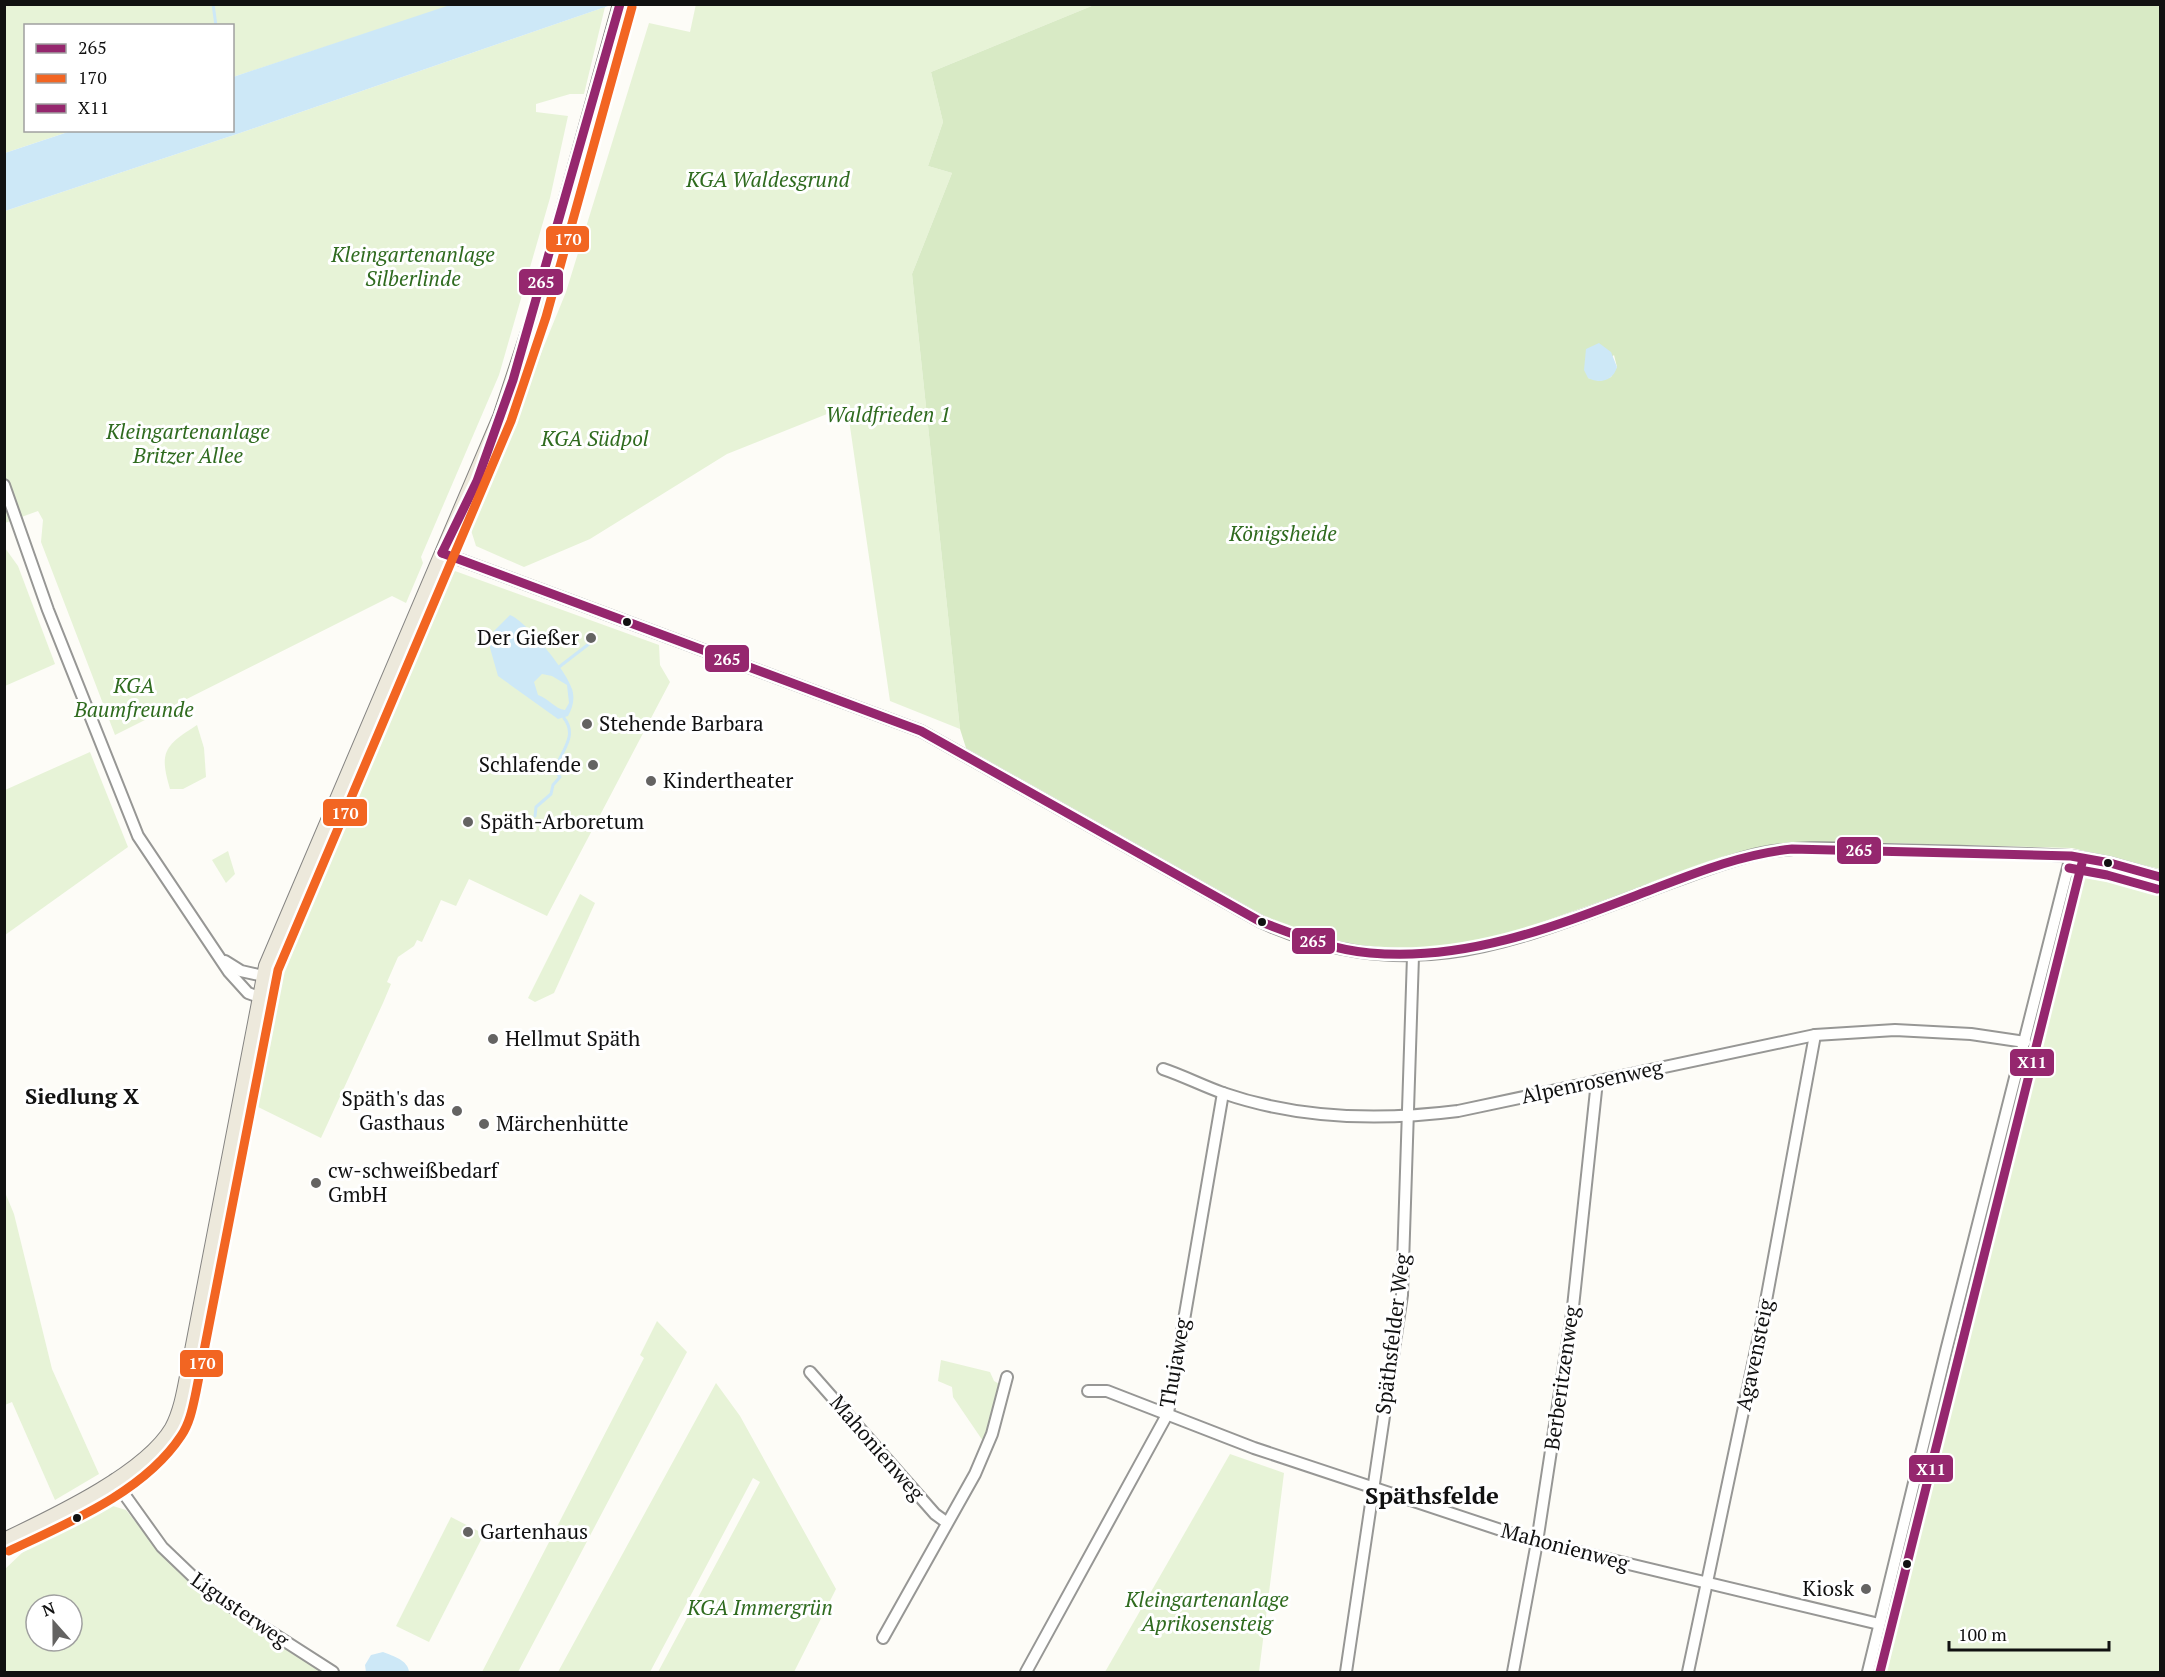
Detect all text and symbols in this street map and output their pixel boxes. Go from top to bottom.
legend [24,24,234,132]
text: 265 [78,35,107,59]
text: 170 [78,65,107,89]
text: X11 [78,95,109,119]
park label: KGA Waldesgrund [685,165,851,193]
line badge: 170 [545,225,590,253]
text: 170 [554,228,582,250]
park label: Kleingartenanlage Silberlinde [330,240,495,292]
line badge: 265 [518,268,564,296]
text: 265 [527,271,555,293]
park label: Waldfrieden 1 [825,400,951,428]
park label: Kleingartenanlage Britzer Allee [105,417,270,469]
park label: KGA Südpol [540,424,649,452]
park label: Königsheide [1228,519,1337,547]
unlabelled marker [621,616,633,628]
place label: Der Gießer [477,623,579,651]
marker: Der Gießer [584,631,598,645]
line badge: 265 [704,644,750,673]
text: 265 [713,648,741,670]
park label: KGA Baumfreunde [73,671,194,723]
place label: Stehende Barbara [599,709,764,737]
marker: Stehende Barbara [580,717,594,731]
place label: Schlafende [479,750,581,778]
marker: Schlafende [586,758,600,772]
place label: Kindertheater [663,766,793,794]
marker: Kindertheater [644,774,658,788]
line badge: 170 [322,798,368,827]
text: 170 [331,802,359,824]
place label: Späth-Arboretum [480,807,644,835]
marker: Späth-Arboretum [461,815,475,829]
line badge: 265 [1836,836,1882,865]
text: 265 [1845,839,1873,861]
unlabelled marker [2102,857,2114,869]
unlabelled marker [1256,916,1268,928]
line badge: 265 [1291,927,1336,955]
text: 265 [1299,930,1327,952]
place label: Hellmut Späth [505,1024,640,1052]
marker: Hellmut Späth [486,1032,500,1046]
line badge: X11 [2009,1048,2055,1077]
text: X11 [2017,1051,2047,1073]
street label: Alpenrosenweg [1518,1052,1666,1110]
district label: Siedlung X [25,1081,139,1110]
place label: Späth's das Gasthaus [342,1084,445,1136]
marker: Späth's das Gasthaus [450,1104,464,1118]
place label: Märchenhütte [496,1109,629,1137]
marker: Märchenhütte [477,1117,491,1131]
place label: cw-schweißbedarf GmbH [328,1156,500,1208]
marker: cw-schweißbedarf GmbH [309,1176,323,1190]
street label: Späthsfelder Weg [1368,1251,1416,1416]
street label: Agavensteig [1729,1296,1780,1413]
street label: Berberitzenweg [1537,1303,1585,1452]
street label: Thujaweg [1152,1315,1196,1410]
line badge: 170 [179,1349,224,1378]
text: 170 [188,1352,216,1374]
street label: Mahonienweg [824,1389,932,1507]
line badge: X11 [1908,1454,1954,1483]
text: X11 [1916,1458,1946,1480]
district label: Späthsfelde [1365,1479,1499,1511]
unlabelled marker [71,1512,83,1524]
street label: Mahonienweg [1498,1516,1633,1577]
place label: Gartenhaus [480,1517,588,1545]
marker: Gartenhaus [461,1525,475,1539]
unlabelled marker [1901,1558,1913,1570]
street label: Ligusterweg [186,1565,296,1654]
place label: Kiosk [1803,1574,1854,1602]
marker: Kiosk [1859,1582,1873,1596]
park label: Kleingartenanlage Aprikosensteig [1124,1585,1289,1637]
north arrow [24,1593,84,1653]
park label: KGA Immergrün [686,1593,833,1621]
text: N [39,1597,58,1621]
scale bar [1949,1614,2110,1652]
text: 100 m [1958,1622,2007,1646]

